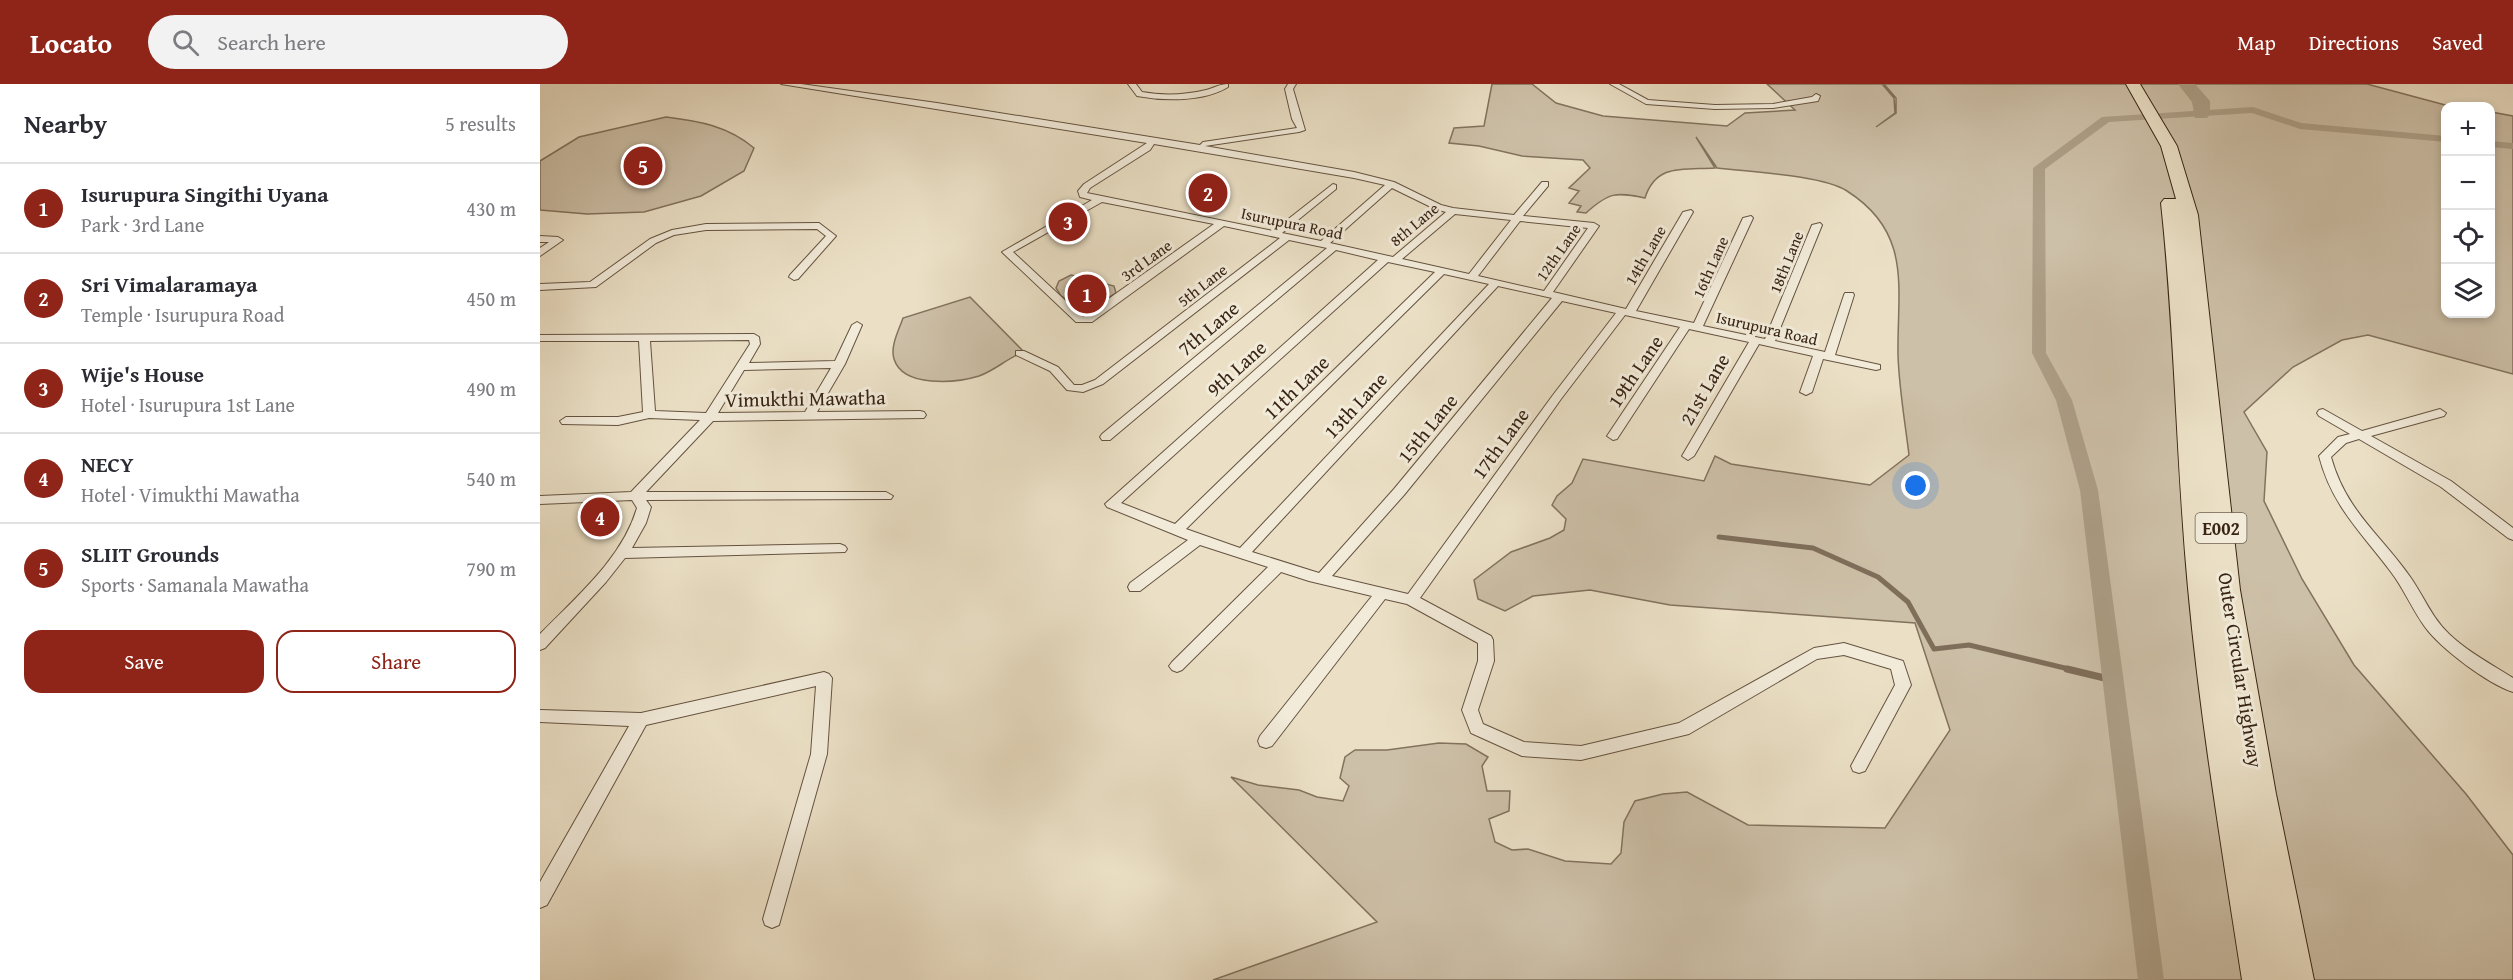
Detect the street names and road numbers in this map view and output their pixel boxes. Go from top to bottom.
street label: 8th Lane [1384,196,1444,252]
street label: Isurupura Road [1239,201,1346,246]
street label: 12th Lane [1529,218,1587,286]
street label: 14th Lane [1618,221,1672,289]
street label: 18th Lane [1763,227,1809,297]
street label: 16th Lane [1686,232,1734,302]
street label: 3rd Lane [1115,233,1177,287]
street label: 5th Lane [1172,258,1232,312]
street label: 7th Lane [1171,294,1245,362]
street label: Isurupura Road [1714,305,1821,351]
street label: 19th Lane [1600,329,1670,413]
street label: 9th Lane [1199,333,1273,403]
street label: 11th Lane [1257,348,1335,426]
street label: 21st Lane [1672,348,1736,430]
street label: 13th Lane [1317,365,1393,445]
street label: Vimukthi Mawatha [724,382,886,414]
street label: 15th Lane [1390,387,1464,469]
street label: 17th Lane [1464,401,1536,485]
road number: E002 [2196,513,2246,543]
street label: Outer Circular Highway [2211,570,2271,770]

